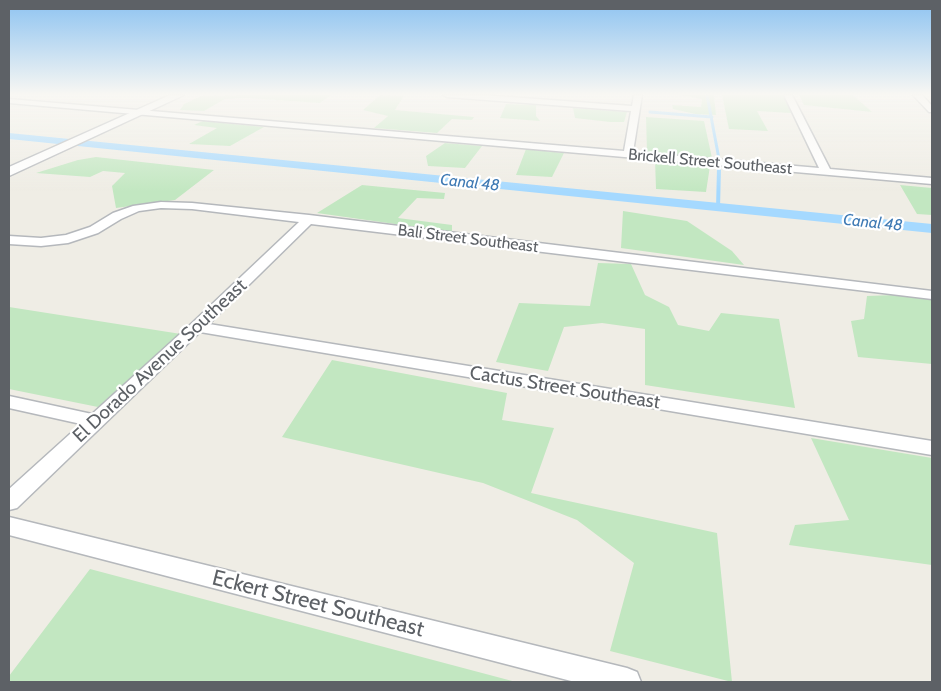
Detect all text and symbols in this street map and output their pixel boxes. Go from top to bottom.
street label: Brickell Street Southeast [627,145,793,179]
water label: Canal 48 [439,170,501,196]
water label: Canal 48 [842,210,904,236]
street label: Bali Street Southeast [397,221,539,257]
street label: El Dorado Avenue Southeast [68,274,252,448]
street label: Cactus Street Southeast [468,362,662,414]
street label: Eckert Street Southeast [209,565,427,643]

